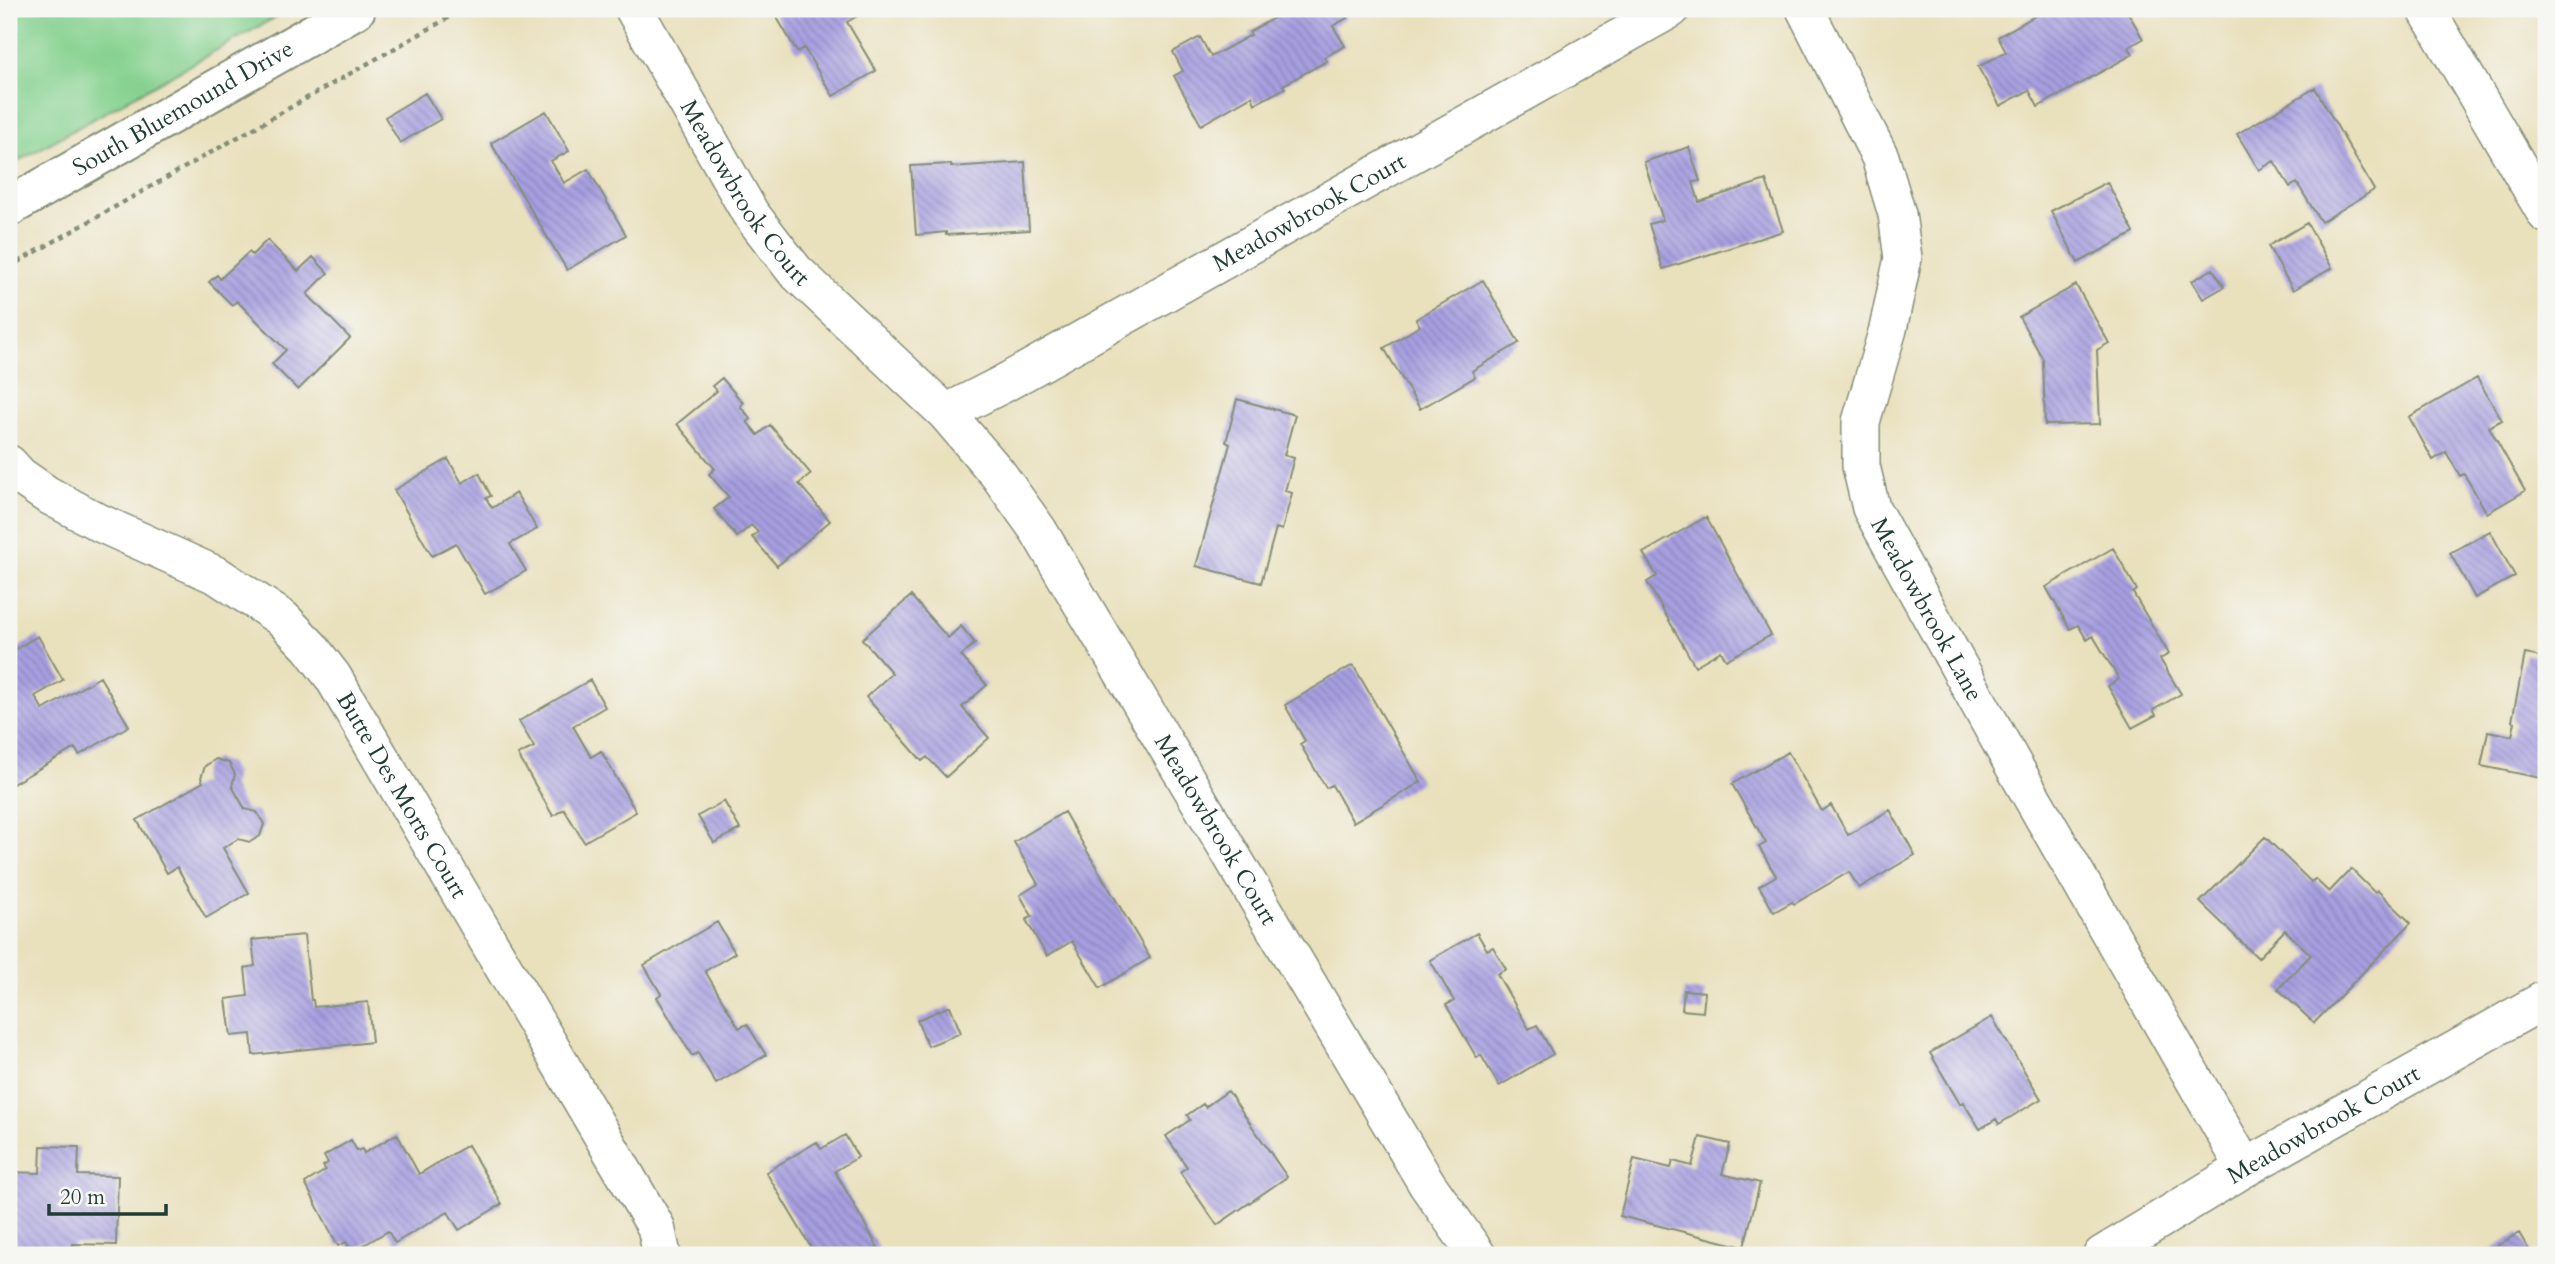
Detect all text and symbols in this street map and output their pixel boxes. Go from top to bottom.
street label: South Bluemound Drive [66,32,299,184]
street label: Meadowbrook Court [672,94,818,294]
street label: Meadowbrook Court [1207,145,1412,280]
street label: Meadowbrook Lane [1863,511,1991,707]
street label: Butte Des Morts Court [329,686,476,905]
street label: Meadowbrook Court [1147,728,1286,932]
street label: Meadowbrook Court [2220,1056,2426,1192]
scale bar [49,1173,166,1217]
text: 20 m [60,1183,105,1212]

